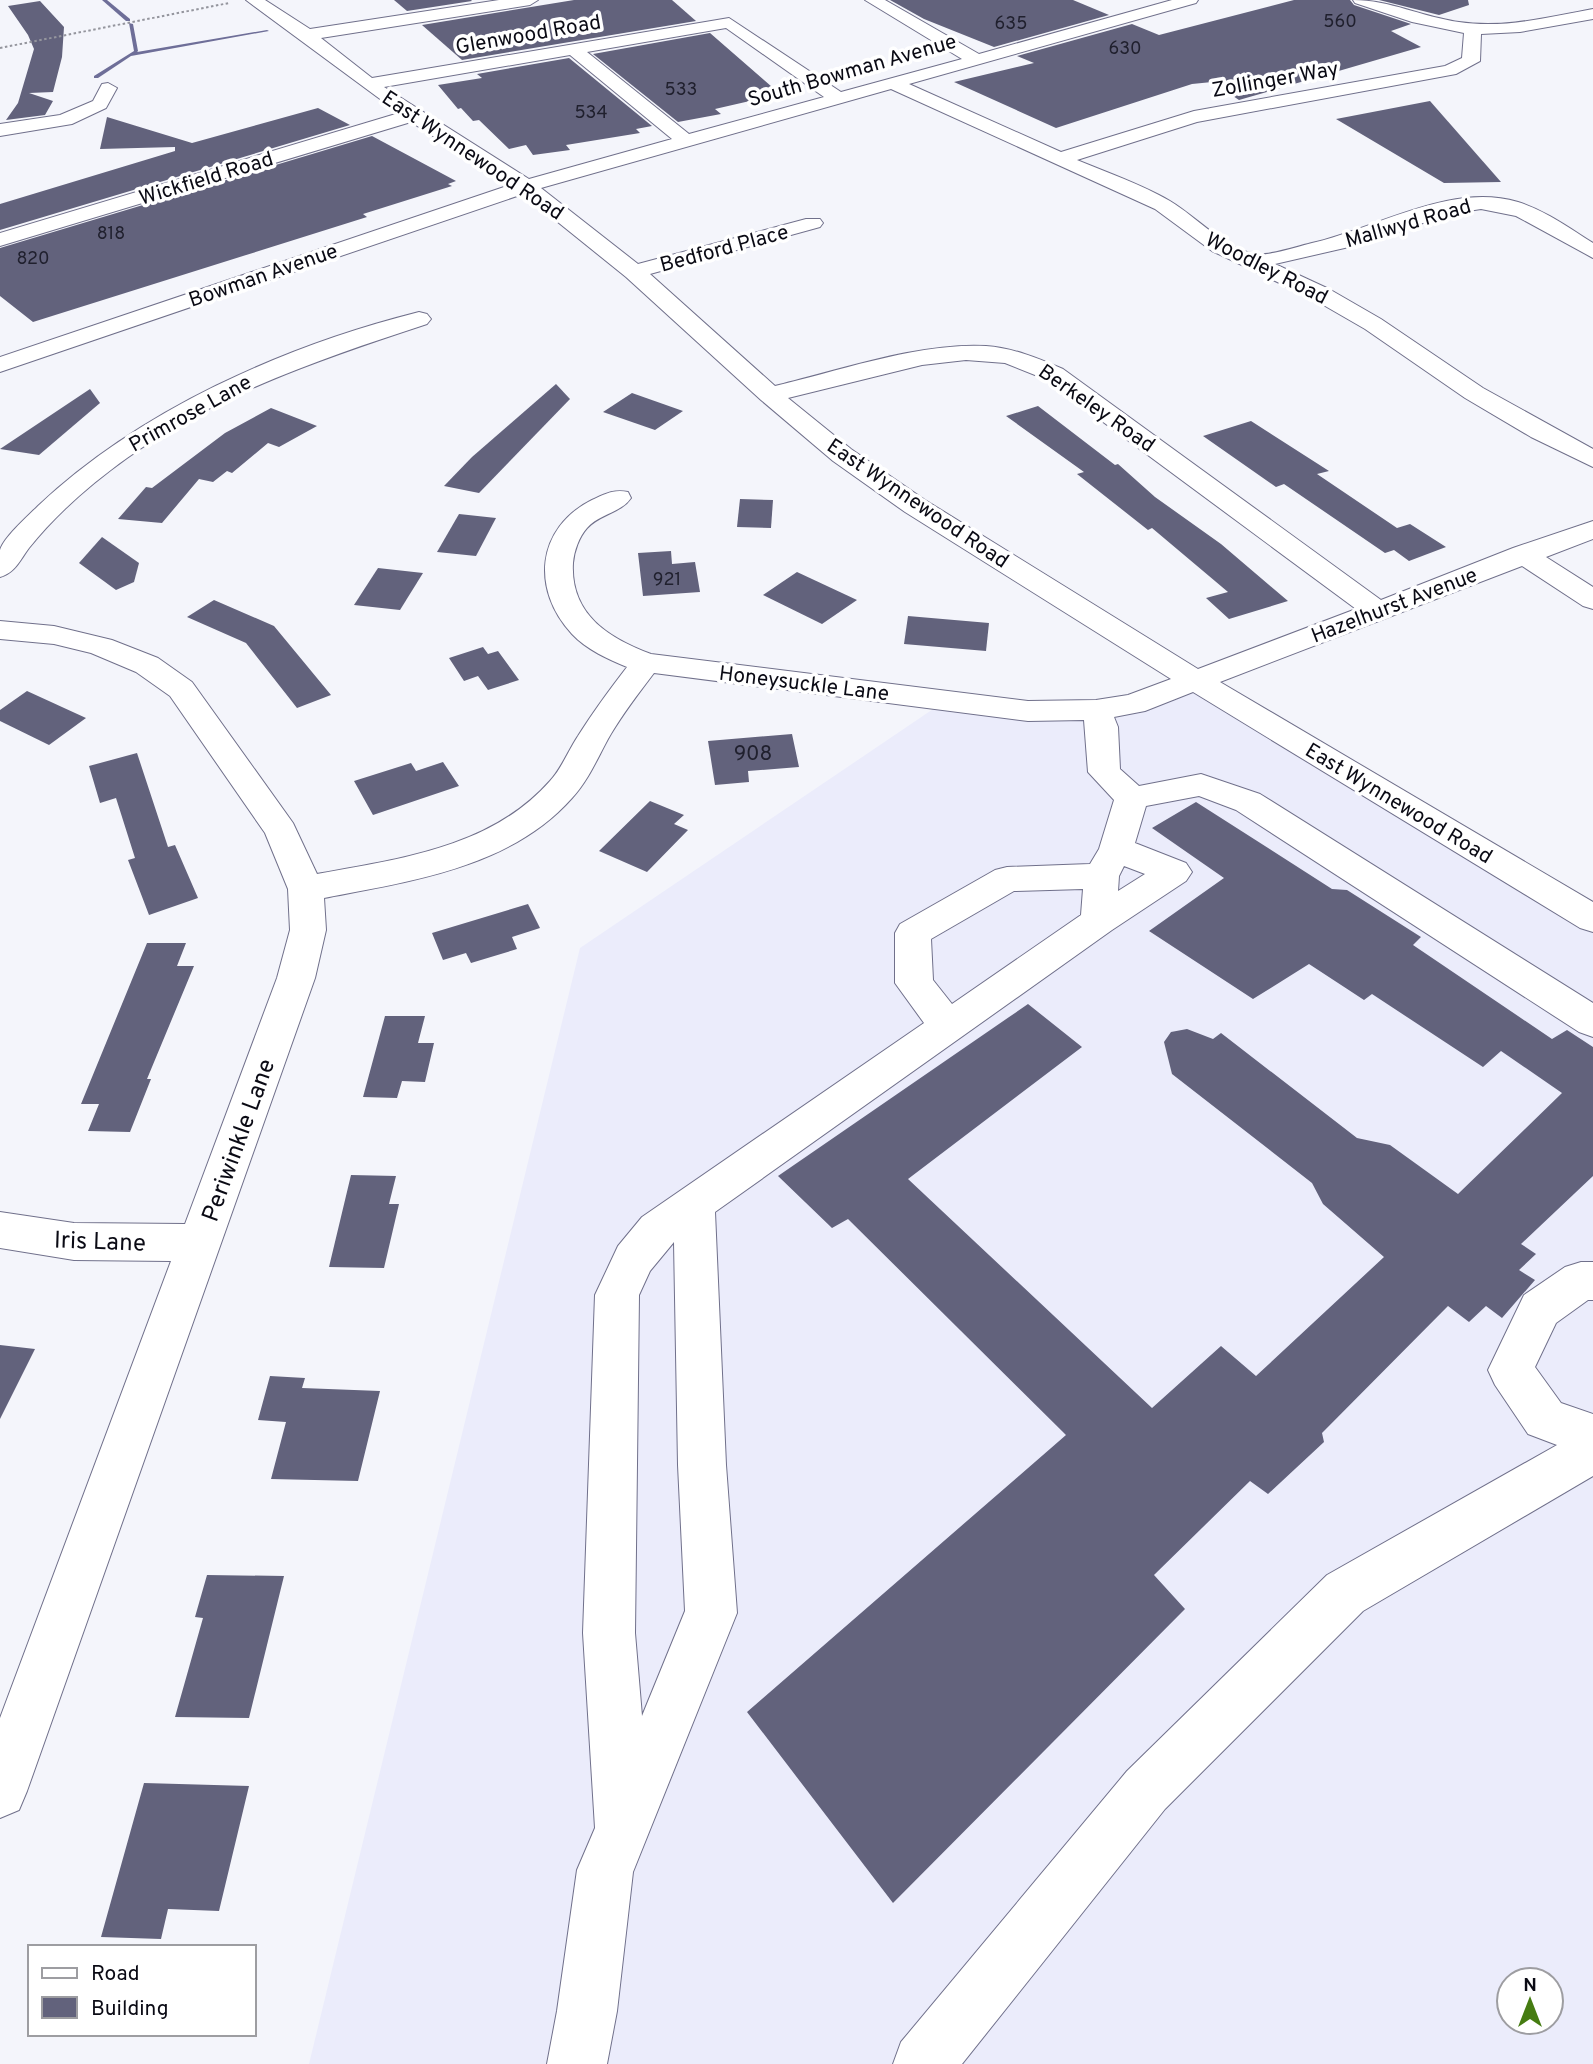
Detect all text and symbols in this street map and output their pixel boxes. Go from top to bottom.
street label: Glenwood Road [453,9,603,62]
house number: 560 [1323,11,1357,34]
house number: 635 [995,13,1027,36]
street label: South Bowman Avenue [745,29,960,114]
house number: 630 [1109,38,1141,61]
street label: Zollinger Way [1210,56,1341,105]
house number: 533 [665,79,697,102]
street label: East Wynnewood Road [376,85,568,227]
house number: 534 [574,102,608,125]
street label: Wickfield Road [136,146,277,213]
street label: Mallwyd Road [1342,194,1474,255]
street label: Bedford Place [657,219,792,280]
house number: 818 [97,223,125,246]
street label: Woodley Road [1200,227,1332,312]
street label: Bowman Avenue [185,238,342,315]
house number: 820 [16,248,50,271]
street label: Berkeley Road [1033,359,1160,459]
street label: Primrose Lane [125,369,257,459]
street label: East Wynnewood Road [821,433,1013,575]
street label: Hazelhurst Avenue [1308,562,1482,651]
house number: 921 [653,569,681,592]
street label: Honeysuckle Lane [717,661,890,708]
street label: East Wynnewood Road [1300,738,1497,871]
house number: 908 [734,741,772,768]
street label: Periwinkle Lane [197,1055,283,1226]
street label: Iris Lane [53,1226,146,1260]
legend [28,1945,256,2036]
text: Road [91,1961,140,1988]
north arrow [1495,1966,1565,2036]
text: N [1523,1974,1537,1998]
text: Building [91,1996,169,2023]

